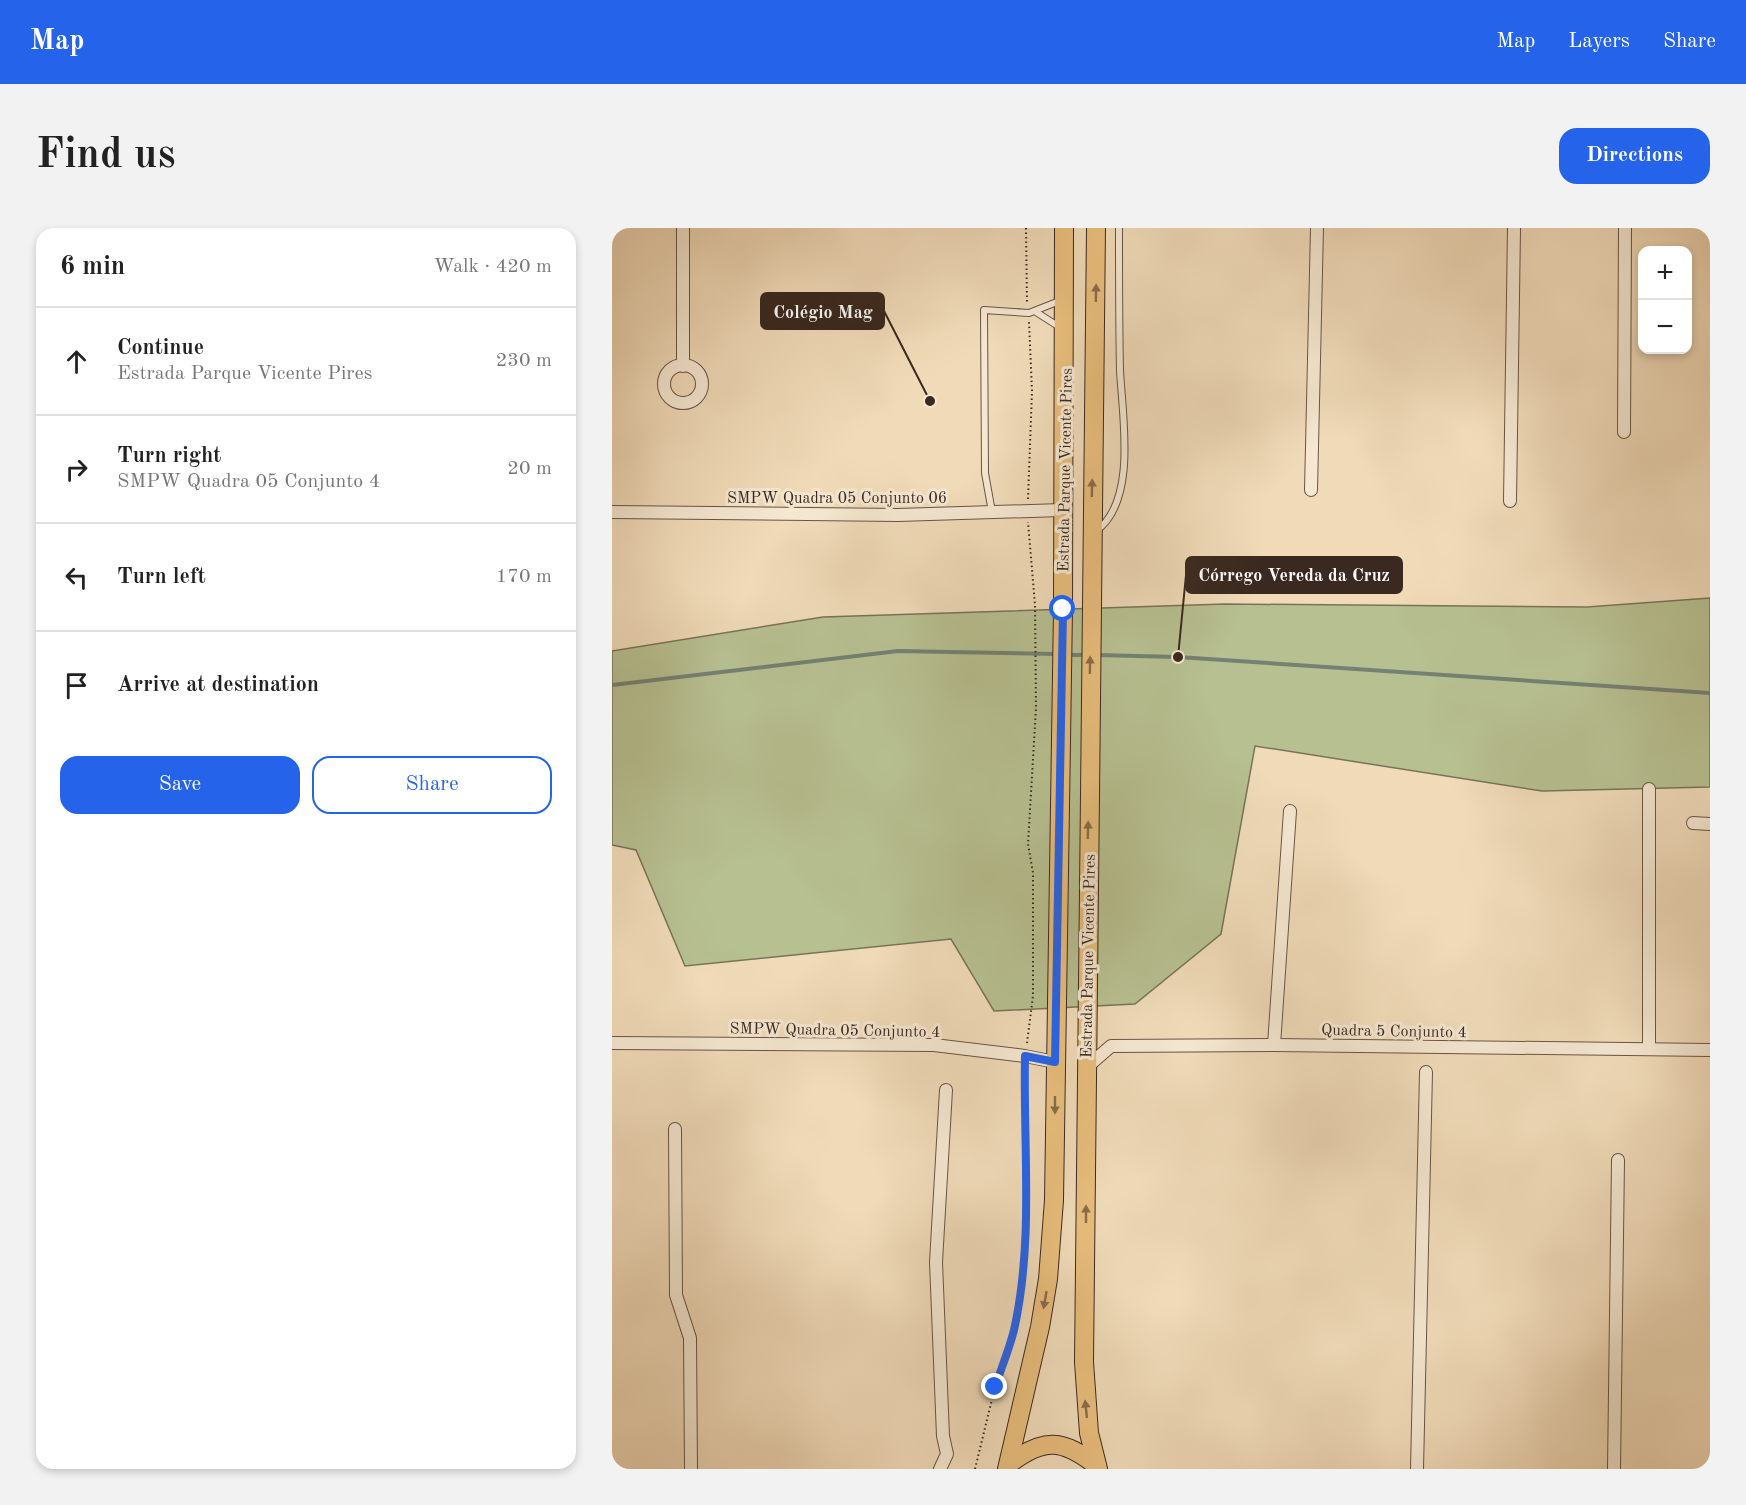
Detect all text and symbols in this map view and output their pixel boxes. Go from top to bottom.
text: Map [30,28,84,56]
text: Map [1496,31,1535,52]
text: Layers [1568,31,1630,52]
text: Share [1663,31,1716,52]
button: Directions [1559,128,1710,184]
text: Find us [36,135,175,177]
map controls [1638,246,1692,354]
button: + [1638,246,1692,300]
text: 6 min [60,254,125,280]
text: Walk · 420 m [433,257,552,277]
one-way arrow [1091,283,1101,302]
callout: Colégio Mag [761,293,884,329]
button: − [1638,300,1692,354]
text: Colégio Mag [773,304,873,322]
text: Continue [117,337,204,359]
icon: ahead [60,345,93,378]
text: 230 m [496,351,552,371]
text: Estrada Parque Vicente Pires [117,364,372,384]
street label: Estrada Parque Vicente Pires [1056,368,1076,572]
text: Turn right [117,445,221,467]
icon: right [60,453,93,486]
text: 20 m [507,459,552,479]
text: SMPW Quadra 05 Conjunto 4 [117,472,380,492]
one-way arrow [1087,478,1097,497]
street label: SMPW Quadra 05 Conjunto 06 [727,491,947,507]
callout: Córrego Vereda da Cruz [1186,557,1402,593]
icon: left [60,561,93,594]
text: Turn left [117,566,206,588]
text: 170 m [496,567,552,587]
text: Córrego Vereda da Cruz [1198,567,1390,585]
route start [1049,595,1075,621]
one-way arrow [1085,655,1095,674]
icon: arrive [60,669,93,702]
text: Arrive at destination [117,674,319,696]
button: Save [60,756,300,814]
button: Share [312,756,552,814]
one-way arrow [1083,821,1093,840]
street label: Estrada Parque Vicente Pires [1079,854,1099,1058]
street label: SMPW Quadra 05 Conjunto 4 [730,1021,940,1041]
street label: Quadra 5 Conjunto 4 [1321,1023,1467,1041]
one-way arrow [1050,1096,1060,1115]
one-way arrow [1081,1205,1091,1224]
one-way arrow [1040,1290,1049,1309]
route end [981,1373,1007,1399]
one-way arrow [1081,1400,1091,1419]

